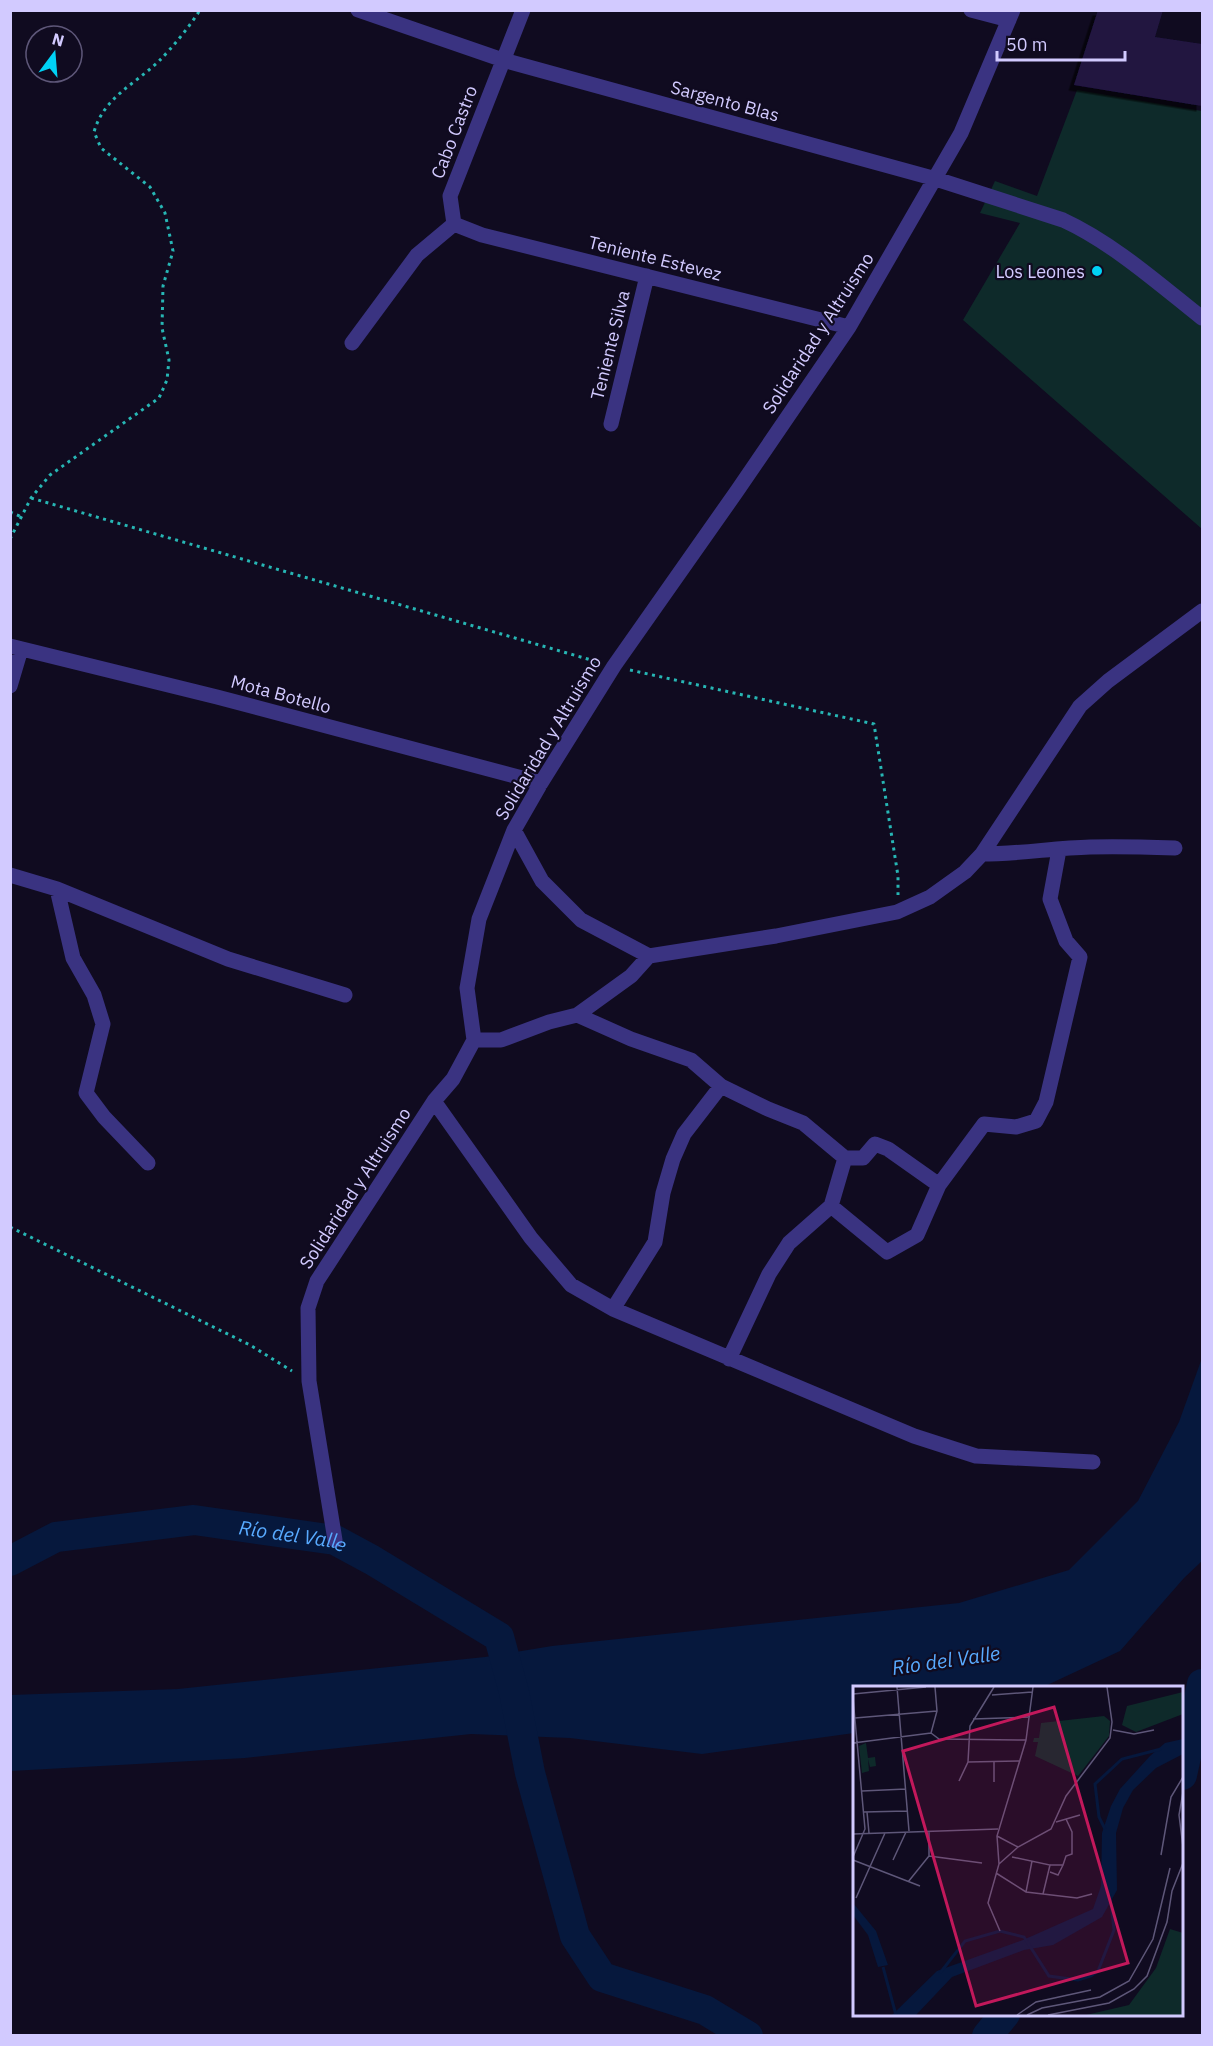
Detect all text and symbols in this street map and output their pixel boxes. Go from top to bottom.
north arrow [24,24,84,84]
scale bar [997,24,1124,62]
text: N [50,28,66,51]
text: 50 m [1006,33,1048,56]
street label: Sargento Blas [668,75,782,127]
street label: Cabo Castro [426,82,482,182]
street label: Teniente Estevez [586,230,724,286]
street label: Solidaridad y Altruismo [757,248,879,418]
place label: Los Leones [995,260,1085,283]
marker: Los Leones [1090,264,1104,278]
street label: Teniente Silva [585,287,635,402]
street label: Solidaridad y Altruismo [490,652,606,824]
street label: Mota Botello [228,670,334,718]
street label: Solidaridad y Altruismo [294,1103,416,1273]
water label: Río del Valle [237,1513,352,1558]
water label: Río del Valle [890,1639,1002,1681]
inset map [853,1686,1183,2016]

